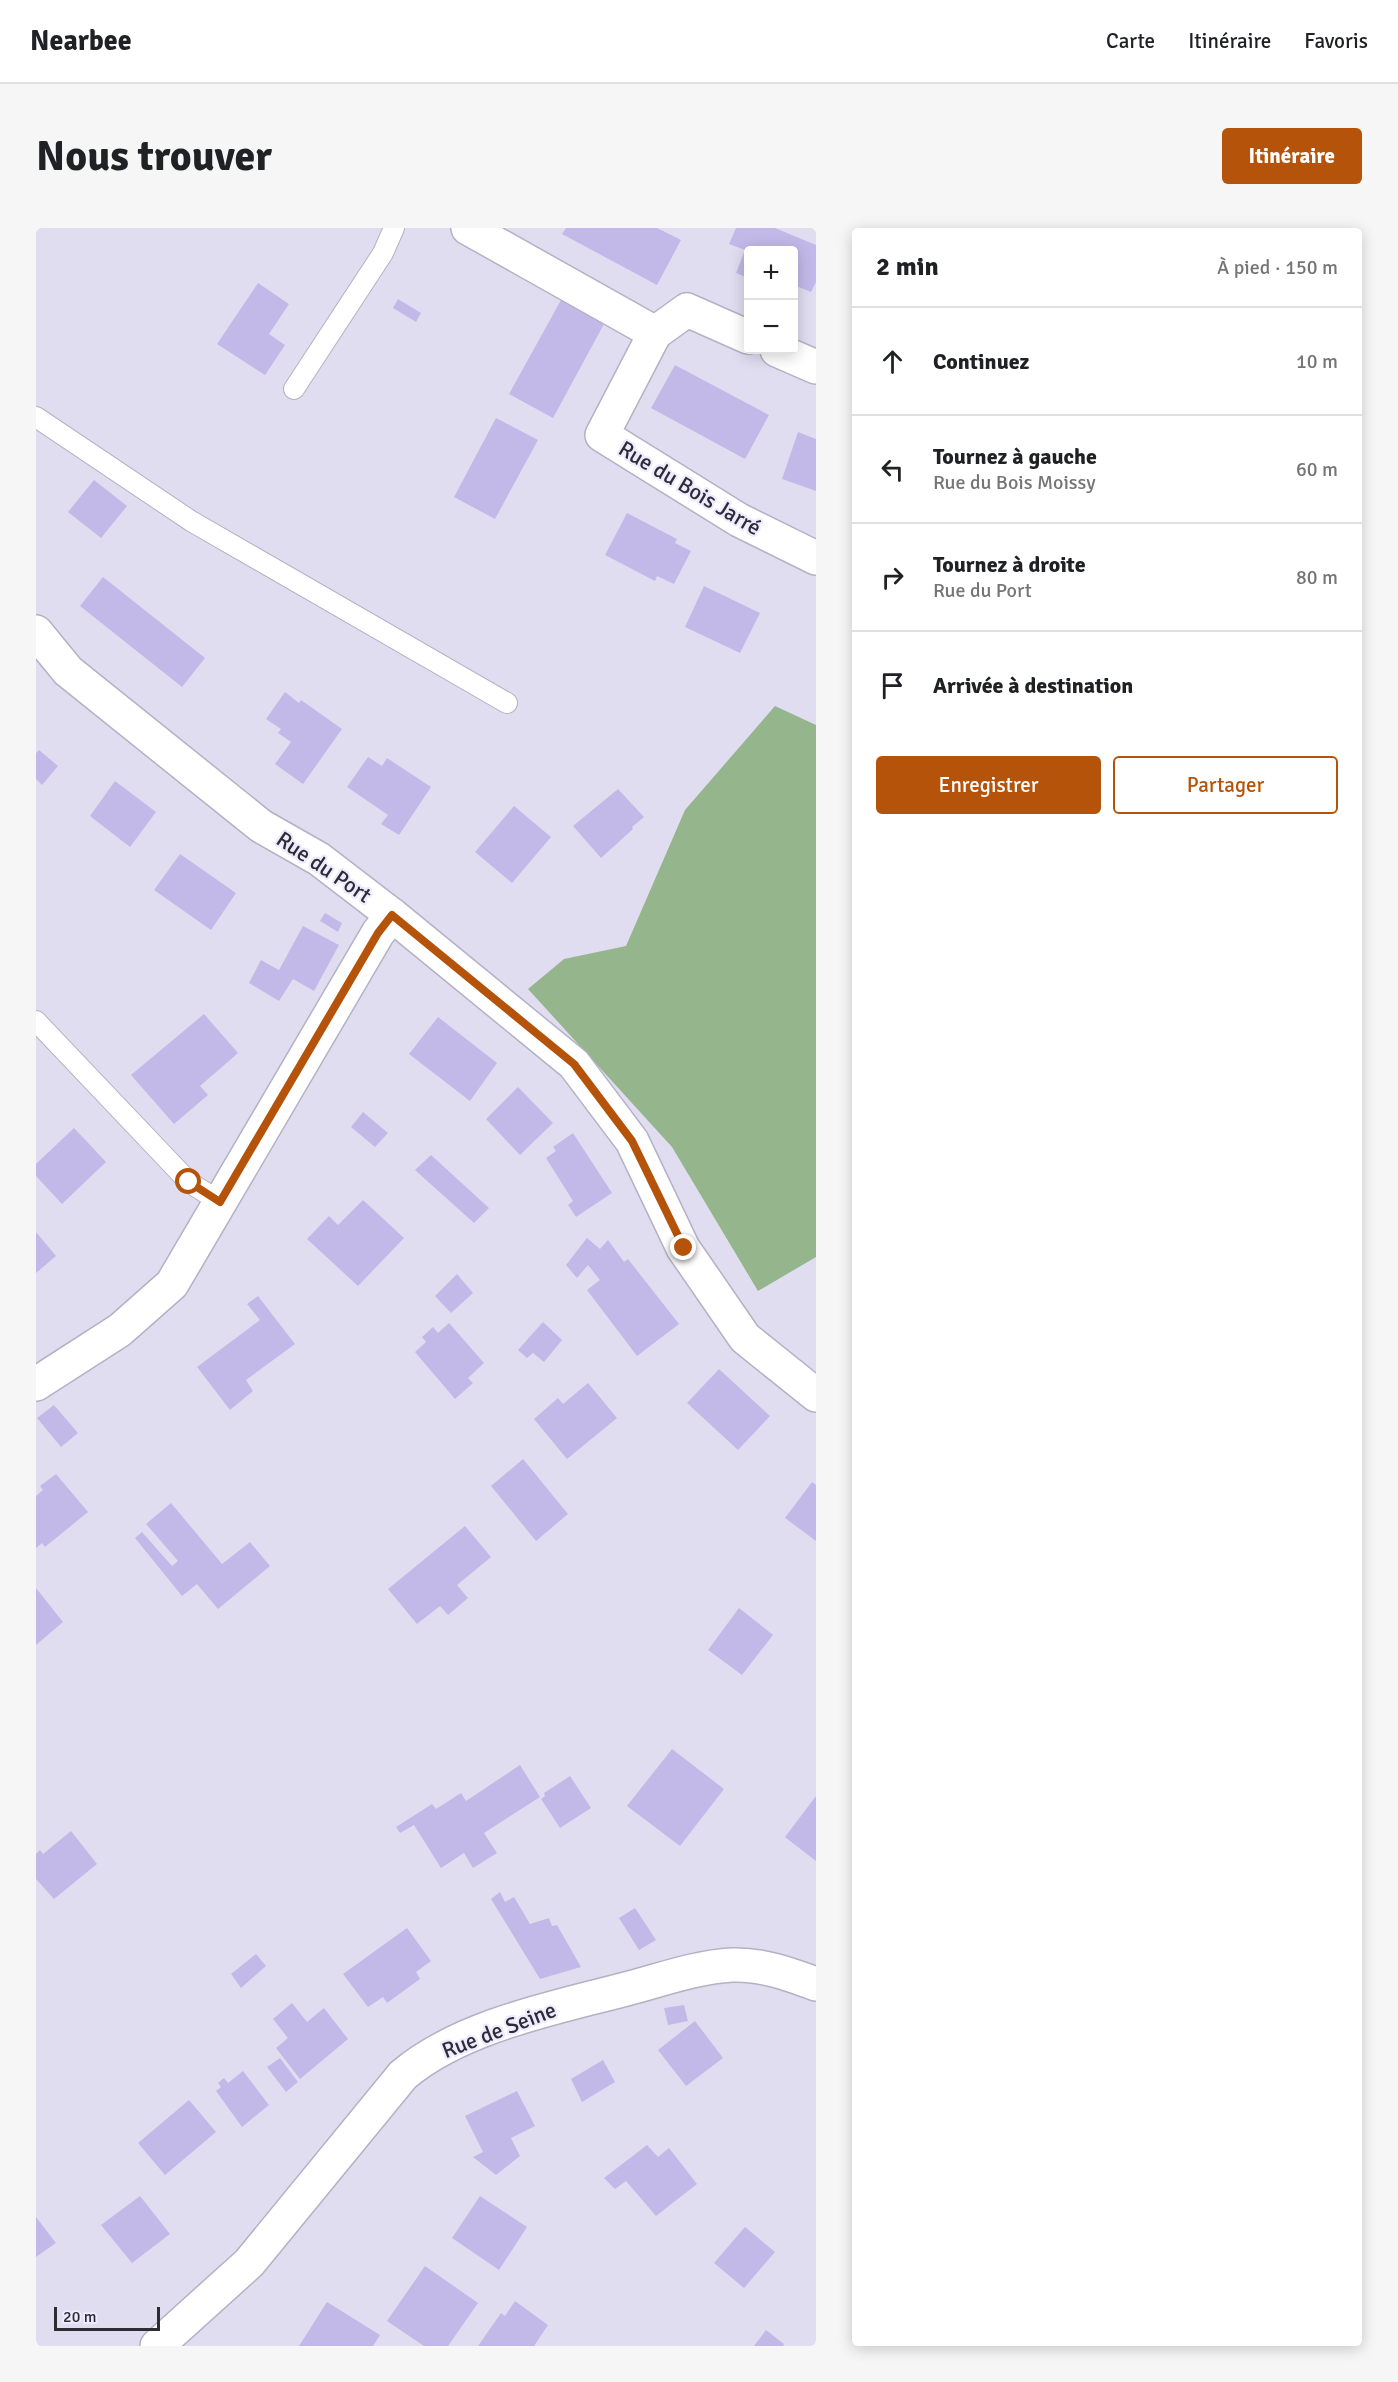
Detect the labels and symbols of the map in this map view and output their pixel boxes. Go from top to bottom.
street label: Rue du Bois Jarré [614,435,766,541]
street label: Rue du Port [271,825,377,909]
route start [175,1168,201,1194]
route end [670,1234,696,1260]
street label: Rue de Seine [438,1996,560,2064]
scale bar [54,2304,160,2332]

